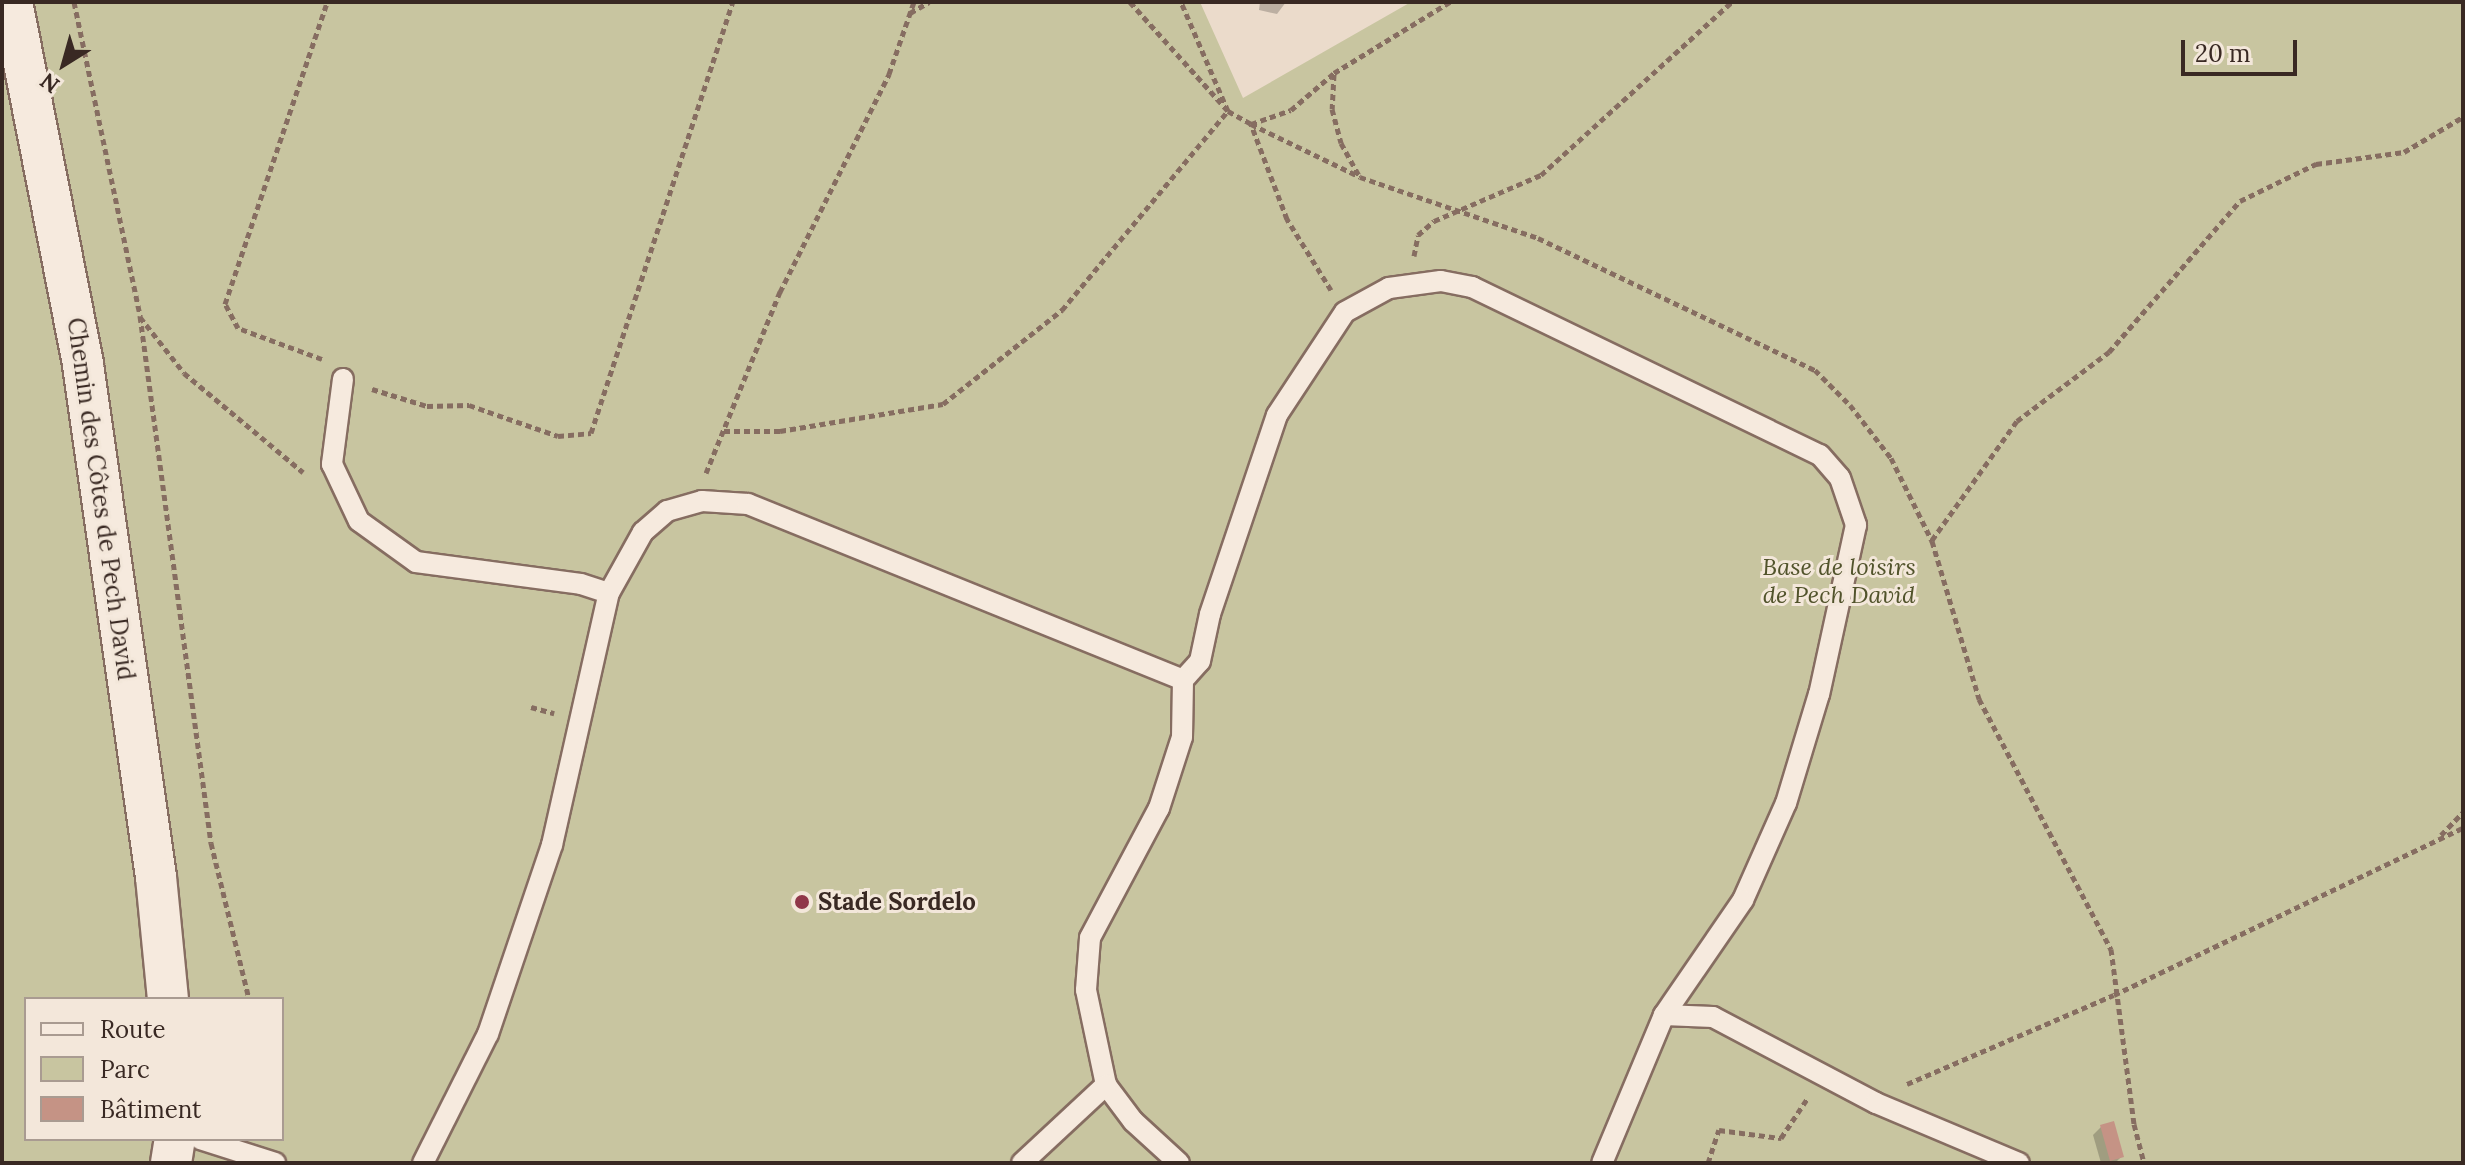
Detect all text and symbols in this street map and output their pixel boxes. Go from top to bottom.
north arrow [24,24,104,104]
scale bar [2185,24,2301,74]
text: 20 m [2195,38,2251,69]
text: N [34,67,65,99]
street label: Chemin des Côtes de Pech David [61,316,141,682]
park label: Base de loisirs de Pech David [1762,553,1916,609]
place label: Stade Sordelo [818,888,976,916]
marker: Stade Sordelo [793,893,811,911]
legend [24,997,284,1141]
text: Route [100,1014,166,1045]
text: Parc [100,1054,150,1085]
text: Bâtiment [100,1094,201,1125]

